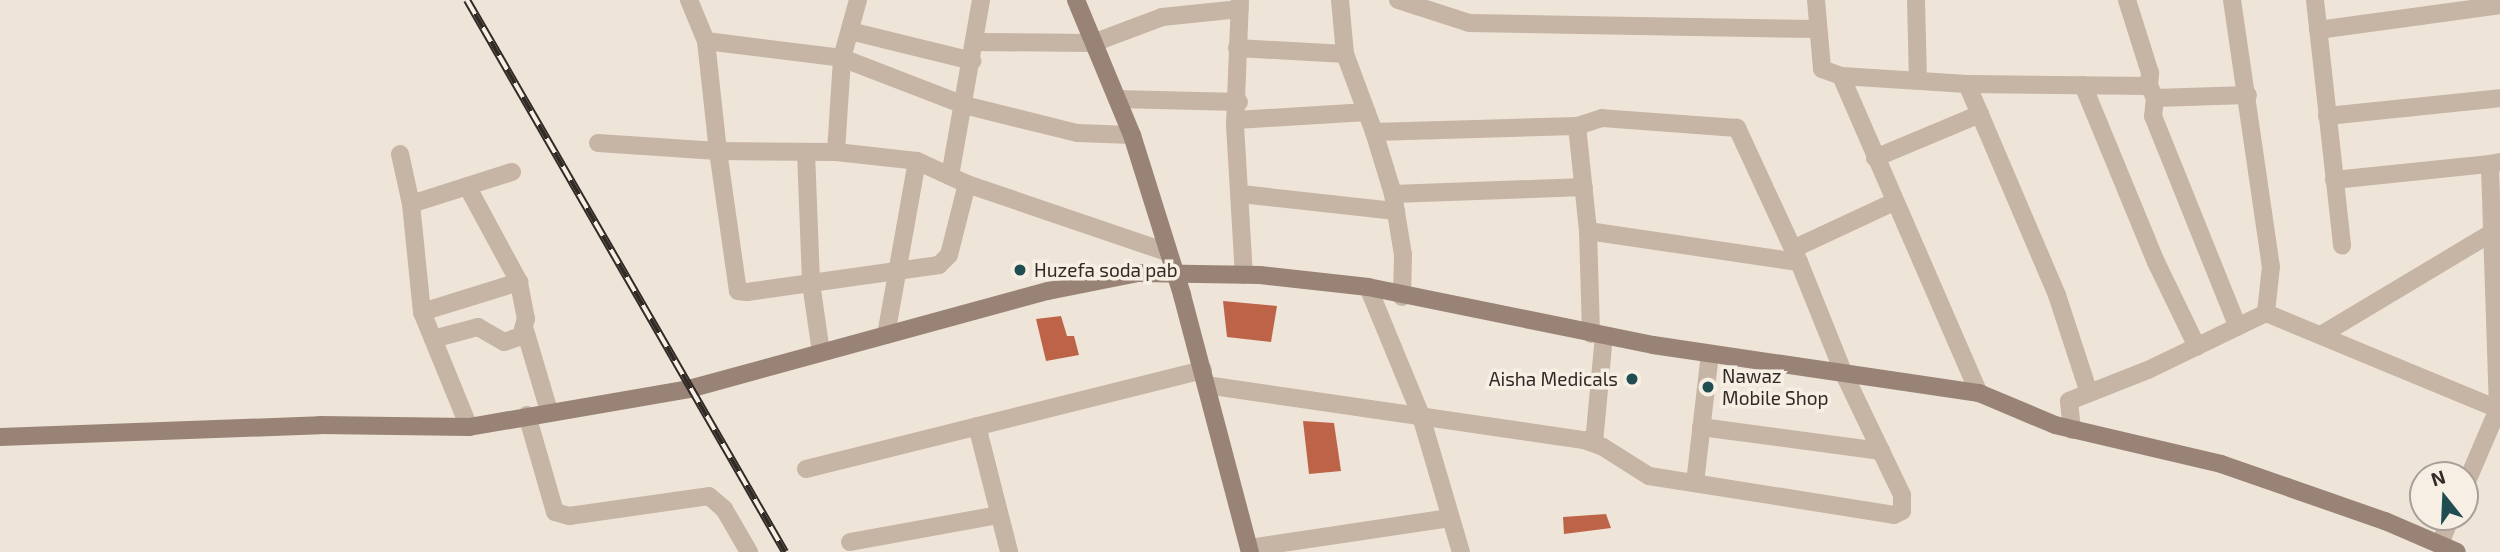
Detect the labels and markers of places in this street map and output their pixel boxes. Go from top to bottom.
place label: Huzefa soda pab [1034,259,1178,281]
marker: Huzefa soda pab [1012,262,1028,278]
place label: Nawaz Mobile Shop [1722,365,1829,409]
place label: Aisha Medicals [1489,368,1618,390]
marker: Aisha Medicals [1624,371,1640,387]
marker: Nawaz Mobile Shop [1700,379,1716,395]

